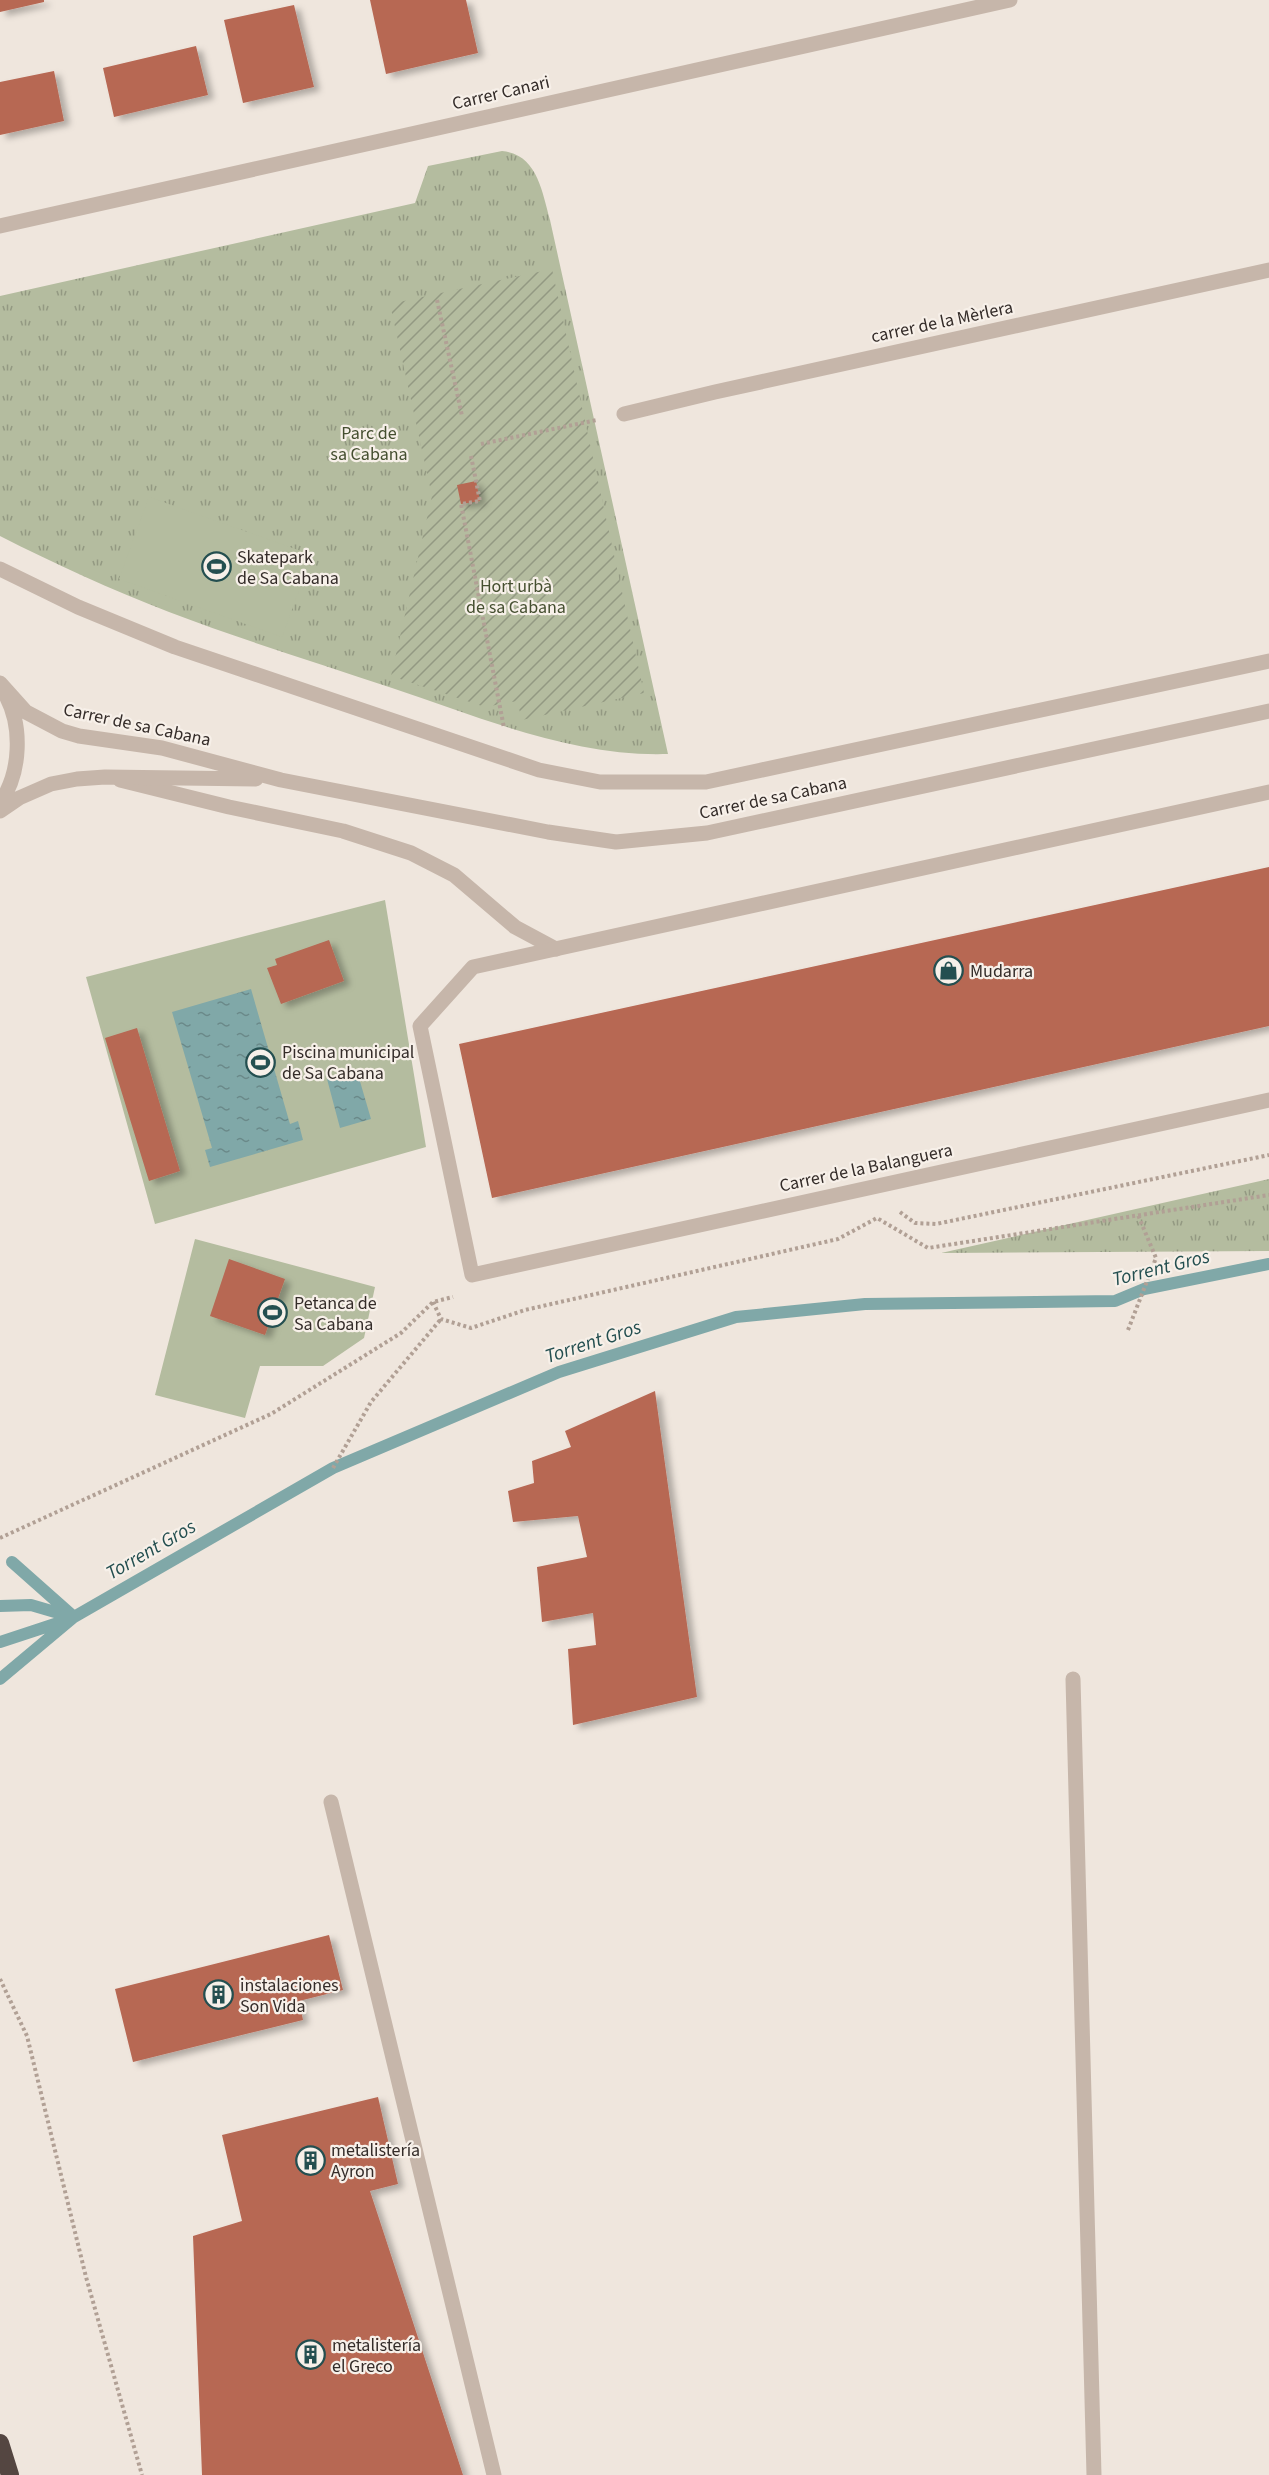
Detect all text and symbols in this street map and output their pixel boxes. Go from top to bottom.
street label: Carrer Canari [450,70,552,116]
street label: carrer de la Mèrlera [869,295,1015,349]
park label: Parc de sa Cabana [330,421,408,467]
place label: Skatepark de Sa Cabana [237,545,339,591]
sports icon: Skatepark de Sa Cabana [200,551,232,583]
park label: Hort urbà de sa Cabana [466,574,566,620]
street label: Carrer de sa Cabana [61,697,213,753]
street label: Carrer de sa Cabana [697,770,849,826]
shop icon: Mudarra [933,955,965,987]
place label: Mudarra [970,959,1033,984]
place label: Piscina municipal de Sa Cabana [282,1040,414,1086]
sports icon: Piscina municipal de Sa Cabana [245,1046,277,1078]
street label: Carrer de la Balanguera [777,1137,955,1199]
water label: Torrent Gros [1109,1242,1213,1294]
place label: Petanca de Sa Cabana [294,1291,377,1337]
sports icon: Petanca de Sa Cabana [257,1297,289,1329]
water label: Torrent Gros [541,1313,645,1371]
water label: Torrent Gros [101,1513,201,1587]
place label: instalaciones Son Vida [240,1973,339,2019]
building icon: instalaciones Son Vida [203,1979,235,2011]
place label: metalistería Ayron [331,2138,420,2184]
building icon: metalistería Ayron [294,2144,326,2176]
place label: metalistería el Greco [332,2333,421,2379]
building icon: metalistería el Greco [295,2339,327,2371]

